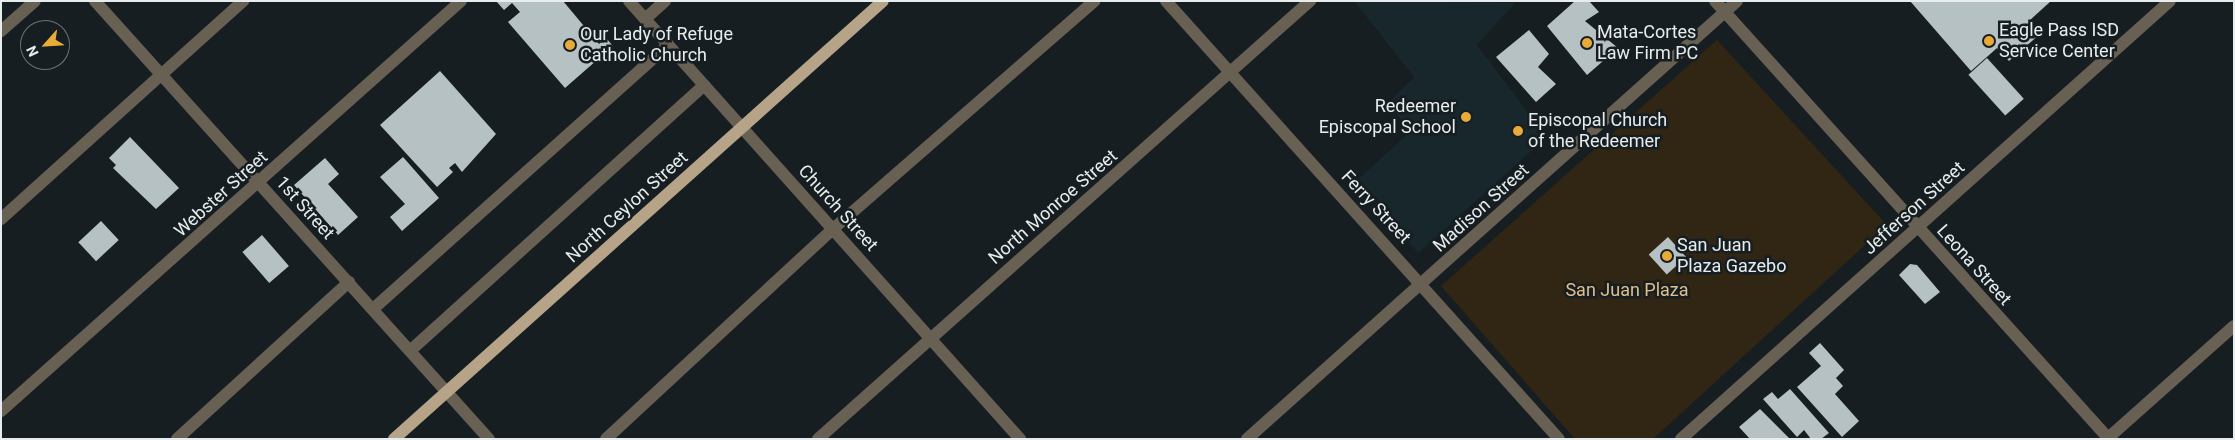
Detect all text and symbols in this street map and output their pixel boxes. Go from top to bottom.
north arrow [20,20,70,70]
place label: Eagle Pass ISD Service Center [1999,20,2119,62]
place label: Mata-Cortes Law Firm PC [1597,22,1698,64]
place label: Our Lady of Refuge Catholic Church [580,24,733,66]
marker: Eagle Pass ISD Service Center [1983,35,1995,47]
marker: Mata-Cortes Law Firm PC [1581,37,1593,49]
marker: Our Lady of Refuge Catholic Church [564,39,576,51]
text: N [23,43,42,59]
place label: Redeemer Episcopal School [1319,96,1456,138]
place label: Episcopal Church of the Redeemer [1528,110,1667,152]
marker: Redeemer Episcopal School [1460,111,1472,123]
marker: Episcopal Church of the Redeemer [1512,125,1524,137]
street label: North Monroe Street [984,145,1122,269]
street label: Webster Street [170,146,272,242]
street label: North Ceylon Street [562,147,692,267]
street label: Jefferson Street [1859,157,1969,259]
street label: Madison Street [1429,159,1533,257]
street label: Church Street [794,160,882,256]
street label: Ferry Street [1337,166,1415,248]
street label: 1st Street [271,172,339,244]
street label: Leona Street [1932,220,2016,310]
place label: San Juan Plaza Gazebo [1677,235,1786,278]
marker: San Juan Plaza Gazebo [1661,250,1673,262]
park label: San Juan Plaza [1565,279,1689,301]

